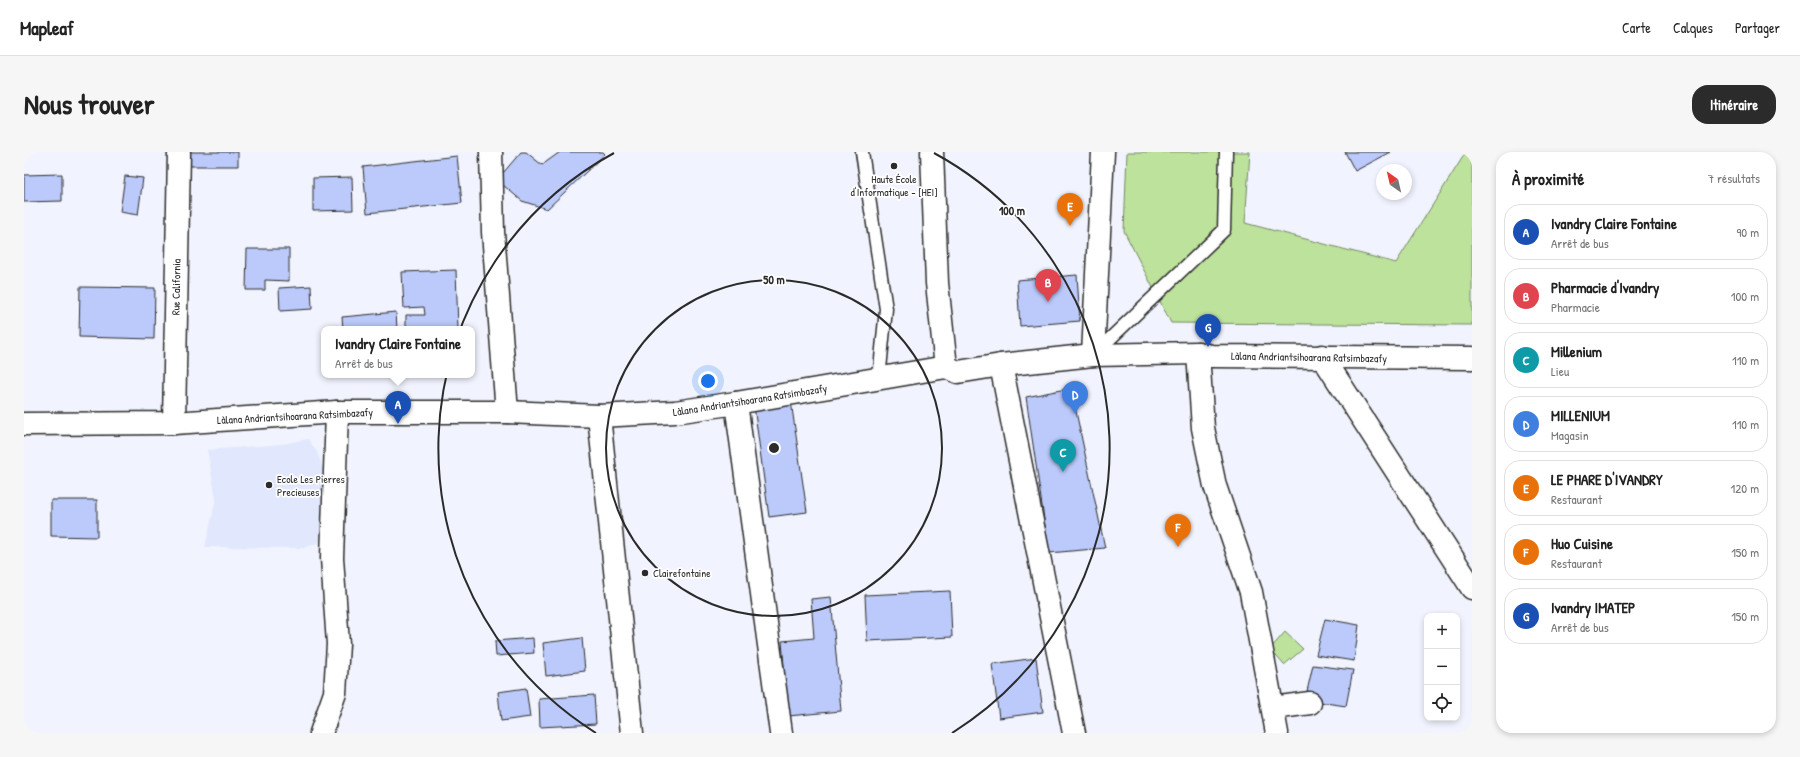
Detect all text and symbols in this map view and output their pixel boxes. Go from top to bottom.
text: Mapleaf [20,15,74,41]
text: Carte [1622,18,1651,37]
text: Calques [1673,18,1713,37]
text: Partager [1735,18,1780,37]
text: Nous trouver [24,85,155,123]
button: Itinéraire [1692,85,1776,124]
marker: Haute École d'Informatique - [HEI] [889,161,899,171]
north arrow [1376,164,1412,200]
text: À proximité [1512,167,1584,190]
text: 7 résultats [1708,169,1760,187]
place label: Haute École d'Informatique - [HEI] [851,172,937,199]
pin: E [1057,193,1083,226]
text: 100 m [999,202,1025,219]
text: Ivandry Claire Fontaine [1551,213,1677,234]
text: A [1523,223,1529,241]
text: 90 m [1737,223,1759,241]
text: Arrêt de bus [1551,234,1609,252]
street label: Rue California [169,258,184,315]
pin: B [1035,269,1061,302]
text: 50 m [763,271,785,288]
text: Pharmacie d'Ivandry [1551,277,1659,298]
text: B [1523,287,1529,305]
text: 100 m [1731,287,1759,305]
text: Pharmacie [1551,298,1600,316]
pin: G [1195,314,1221,347]
popup [321,326,475,378]
text: Ivandry Claire Fontaine [335,333,461,354]
text: Millenium [1551,341,1602,362]
street label: Làlana Andriantsihoarana Ratsimbazafy [1231,349,1387,365]
text: C [1522,351,1530,369]
text: 110 m [1732,351,1759,369]
text: Arrêt de bus [335,354,393,372]
text: Lieu [1551,362,1569,380]
your location [698,371,718,391]
street label: Làlana Andriantsihoarana Ratsimbazafy [672,381,828,419]
pin: D [1062,381,1088,414]
pin: A [385,391,411,424]
street label: Làlana Andriantsihoarana Ratsimbazafy [217,405,374,427]
text: MILLENIUM [1551,405,1610,426]
text: D [1523,415,1529,433]
text: 110 m [1732,415,1759,433]
text: Magasin [1551,426,1589,444]
pin: C [1050,439,1076,472]
centre of rings [767,441,781,455]
text: LE PHARE D'IVANDRY [1551,469,1663,490]
place label: Ecole Les Pierres Precieuses [277,472,345,499]
text: E [1523,479,1529,497]
text: 120 m [1731,479,1759,497]
marker: Ecole Les Pierres Precieuses [264,480,274,490]
text: Restaurant [1551,490,1602,508]
pin: F [1165,514,1191,547]
text: Huo Cuisine [1551,533,1613,554]
text: F [1524,543,1528,561]
text: 150 m [1731,543,1759,561]
text: Restaurant [1551,554,1602,572]
place label: Clairefontaine [653,566,711,580]
marker: Clairefontaine [640,568,650,578]
text: Ivandry IMATEP [1551,597,1635,618]
text: G [1523,607,1529,625]
text: 150 m [1731,607,1759,625]
map controls [1424,613,1460,721]
button: + [1424,613,1460,649]
text: Arrêt de bus [1551,618,1609,636]
button: − [1424,649,1460,685]
button: locate [1424,685,1460,721]

